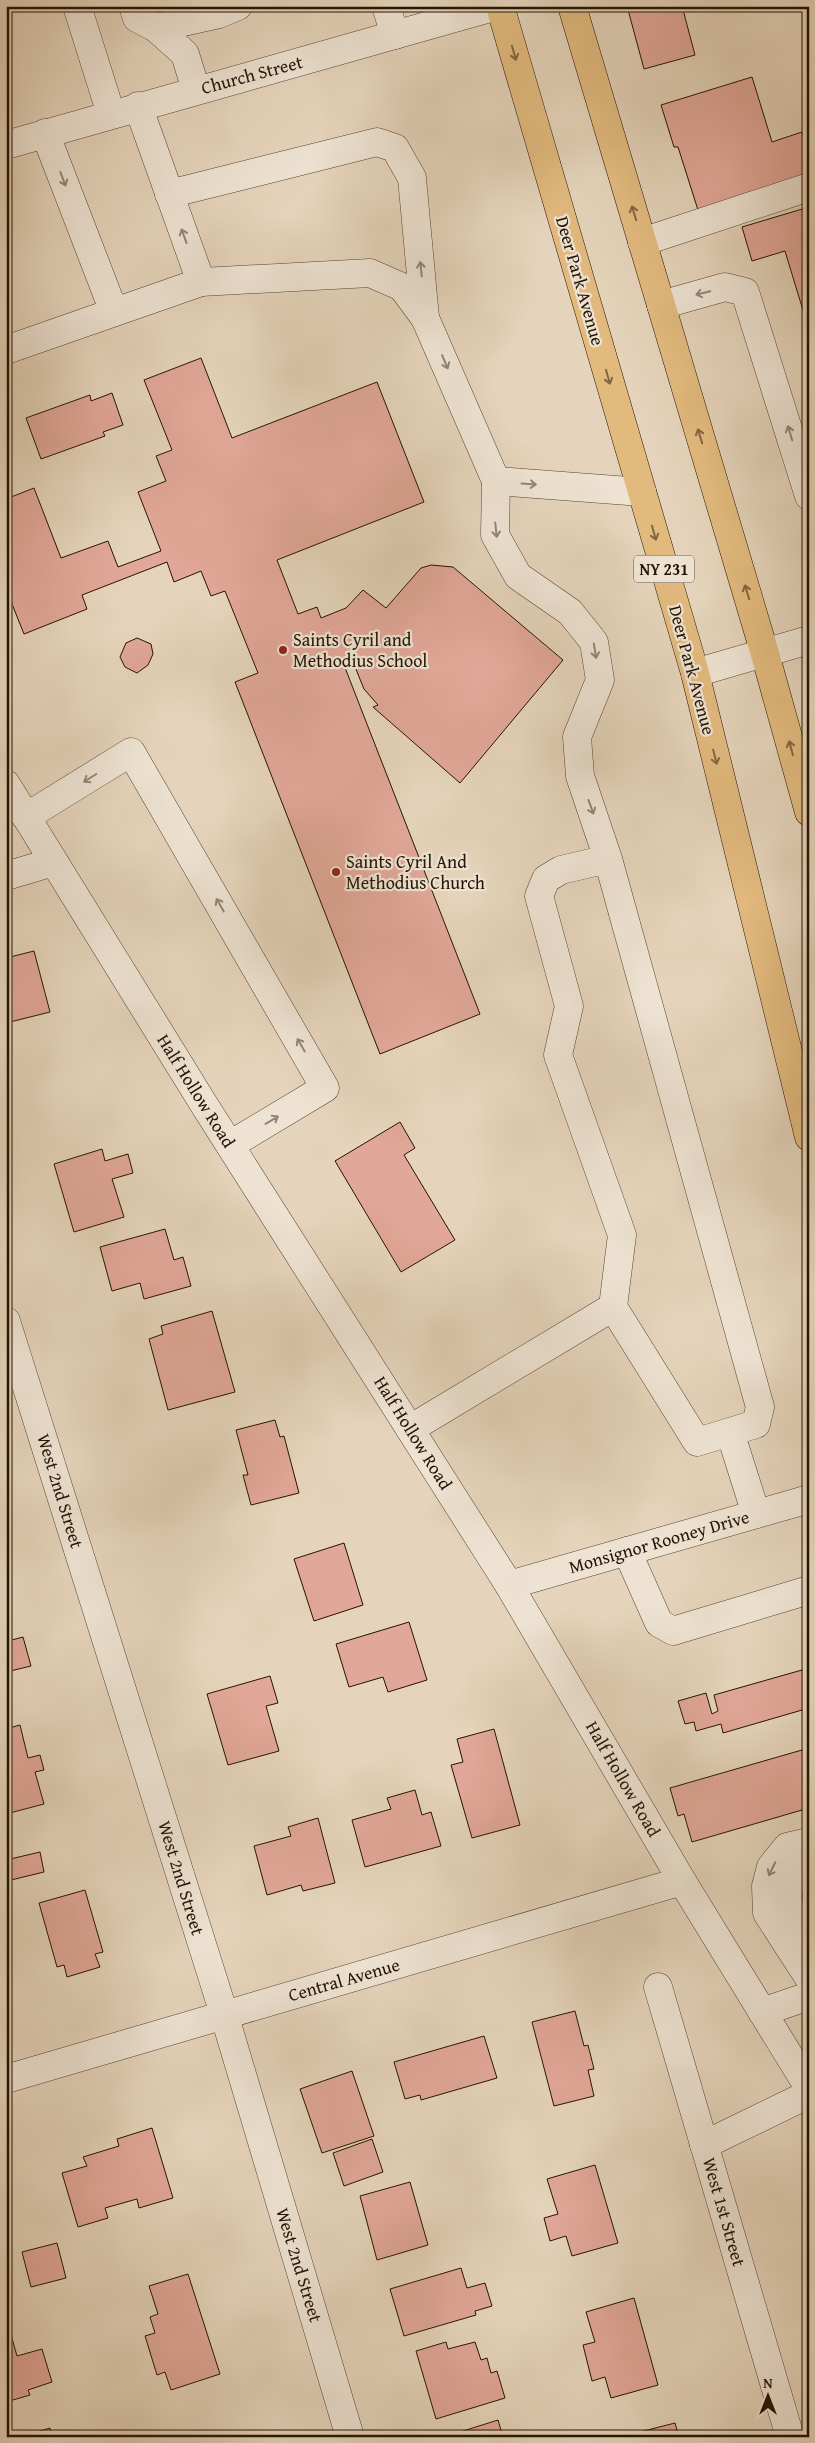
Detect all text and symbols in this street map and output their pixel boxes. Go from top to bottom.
one-way arrow [509,45,519,61]
street label: Church Street [198,48,306,101]
one-way arrow [59,171,68,186]
one-way arrow [628,206,638,222]
street label: Deer Park Avenue [549,213,612,349]
one-way arrow [179,229,188,245]
one-way arrow [416,261,426,277]
one-way arrow [695,289,711,298]
one-way arrow [440,354,450,369]
one-way arrow [604,369,614,385]
one-way arrow [784,425,794,441]
one-way arrow [695,429,705,445]
one-way arrow [521,479,537,488]
one-way arrow [491,521,501,537]
one-way arrow [649,525,659,541]
road number: NY 231 [634,556,694,582]
one-way arrow [741,584,751,600]
street label: Deer Park Avenue [662,602,723,738]
place label: Saints Cyril and Methodius School [293,626,427,674]
one-way arrow [591,643,601,659]
marker: Saints Cyril and Methodius School [277,644,289,656]
one-way arrow [786,741,795,757]
one-way arrow [711,749,720,765]
one-way arrow [83,773,97,783]
one-way arrow [587,798,596,814]
place label: Saints Cyril And Methodius Church [346,848,485,896]
marker: Saints Cyril And Methodius Church [330,866,342,878]
one-way arrow [214,898,224,912]
street label: Half Hollow Road [151,1029,242,1153]
one-way arrow [295,1039,305,1053]
one-way arrow [264,1114,278,1124]
street label: Half Hollow Road [368,1371,459,1495]
street label: West 2nd Street [30,1430,91,1552]
street label: Monsignor Rooney Drive [566,1503,752,1580]
street label: Half Hollow Road [579,1716,668,1842]
street label: West 2nd Street [151,1817,212,1939]
one-way arrow [767,1861,777,1876]
street label: Central Avenue [285,1951,403,2008]
street label: West 1st Street [696,2154,753,2270]
street label: West 2nd Street [269,2204,330,2326]
north arrow [742,2370,792,2420]
text: N [763,2373,773,2393]

